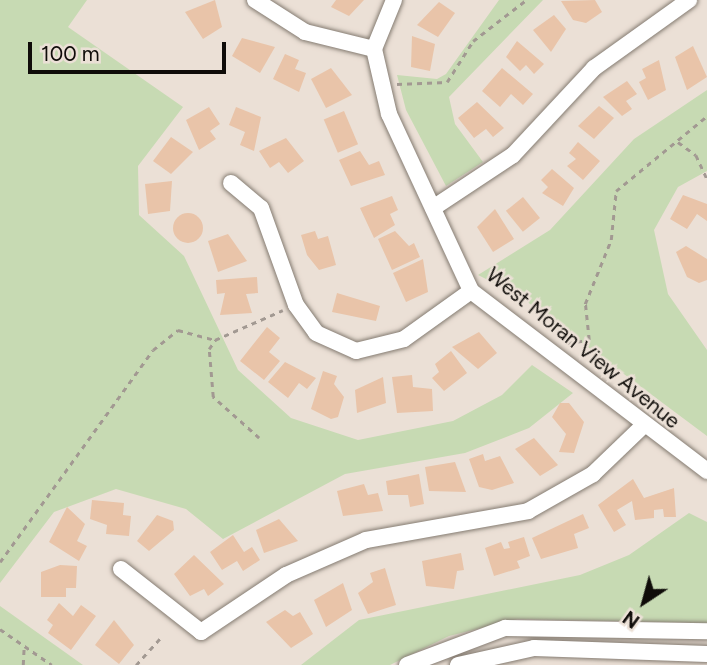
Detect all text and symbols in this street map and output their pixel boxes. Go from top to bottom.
scale bar [32,28,229,72]
text: 100 m [41,41,100,66]
street label: West Moran View Avenue [481,262,685,434]
north arrow [609,567,679,637]
text: N [619,606,644,633]

